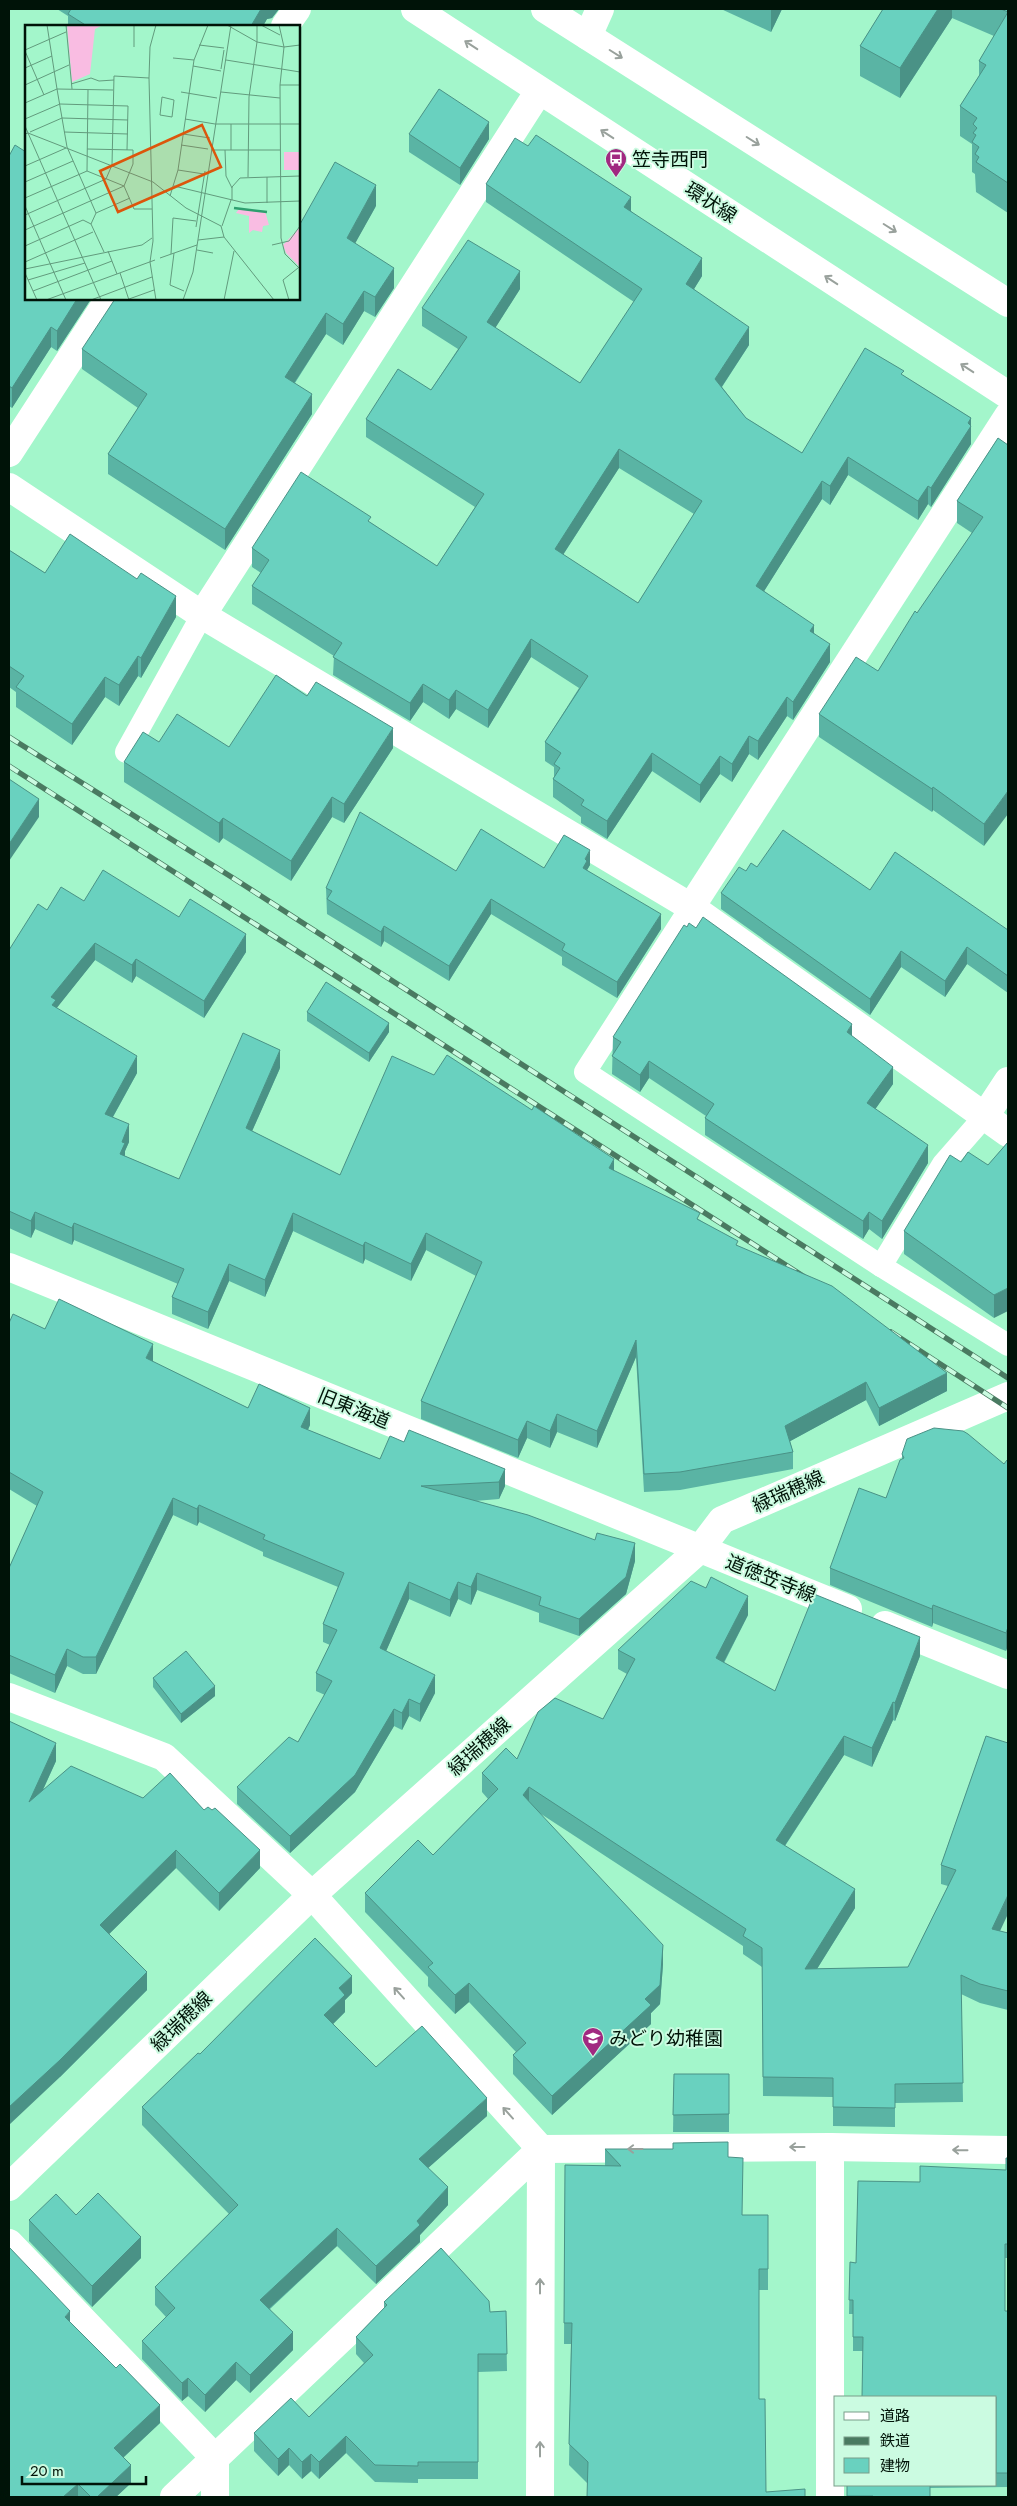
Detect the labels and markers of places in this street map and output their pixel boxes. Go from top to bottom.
place label: 笠寺西門 [632,146,708,173]
bus stop icon: 笠寺西門 [604,147,628,178]
place label: みどり幼稚園 [609,2025,723,2052]
school or university icon: みどり幼稚園 [581,2026,605,2057]

